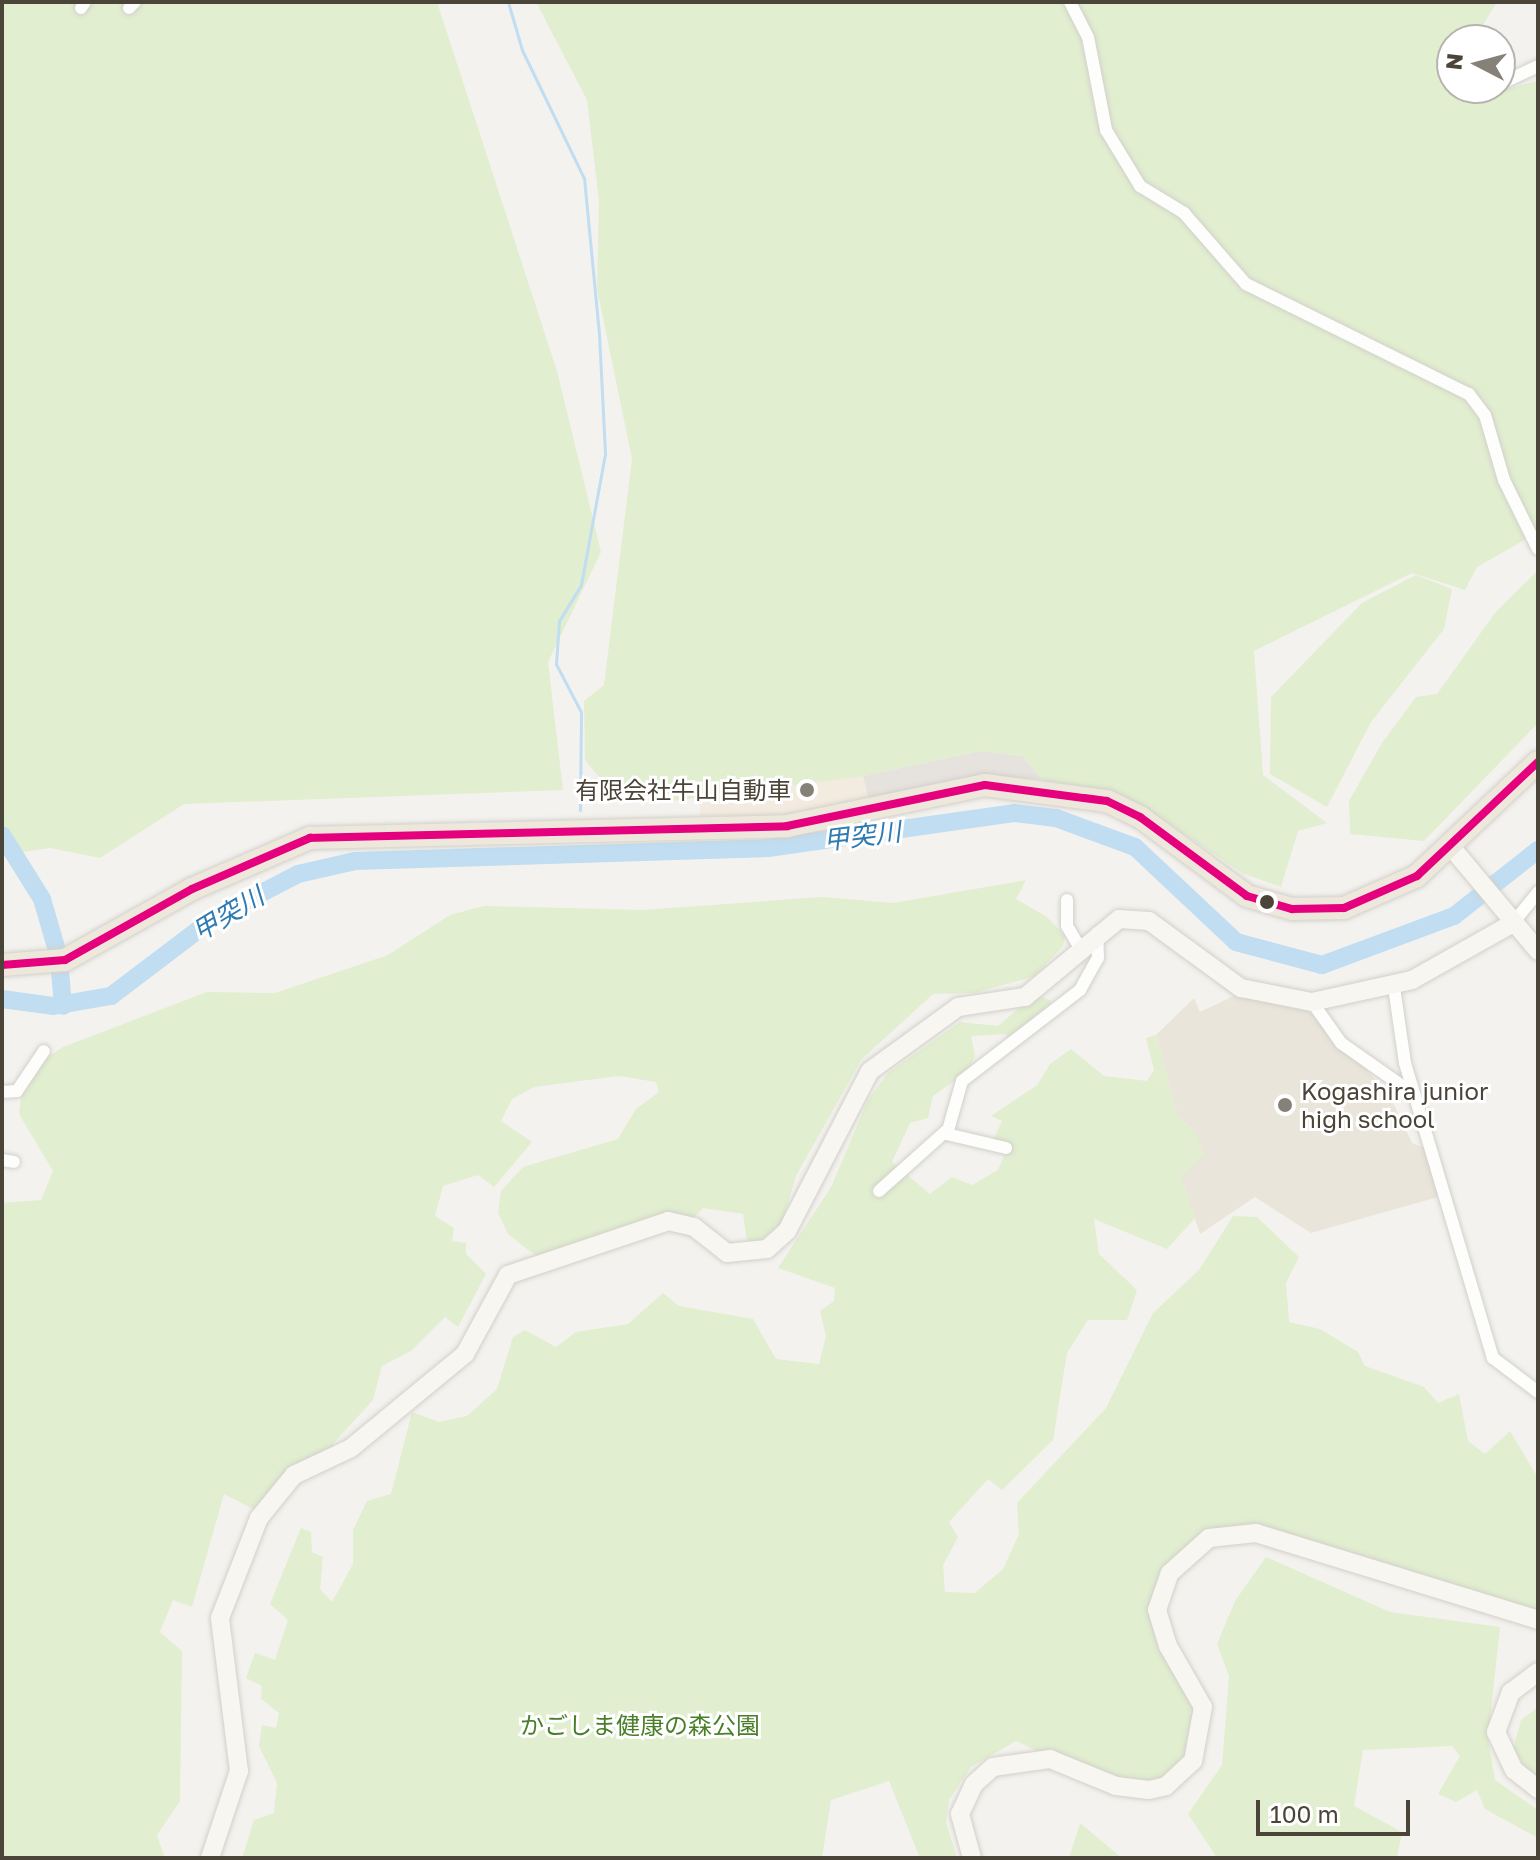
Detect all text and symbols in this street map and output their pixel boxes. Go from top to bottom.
north arrow [1436,24,1516,104]
text: N [1439,52,1468,71]
place label: 有限会社牛山自動車 [575,776,791,804]
marker: 有限会社牛山自動車 [798,781,816,799]
water label: 甲突川 [821,816,903,856]
water label: 甲突川 [187,881,269,947]
unlabelled marker [1259,894,1275,910]
place label: Kogashira junior high school [1301,1077,1488,1133]
marker: Kogashira junior high school [1276,1096,1294,1114]
park label: かごしま健康の森公園 [520,1711,760,1739]
scale bar [1260,1784,1414,1834]
text: 100 m [1270,1799,1339,1828]

